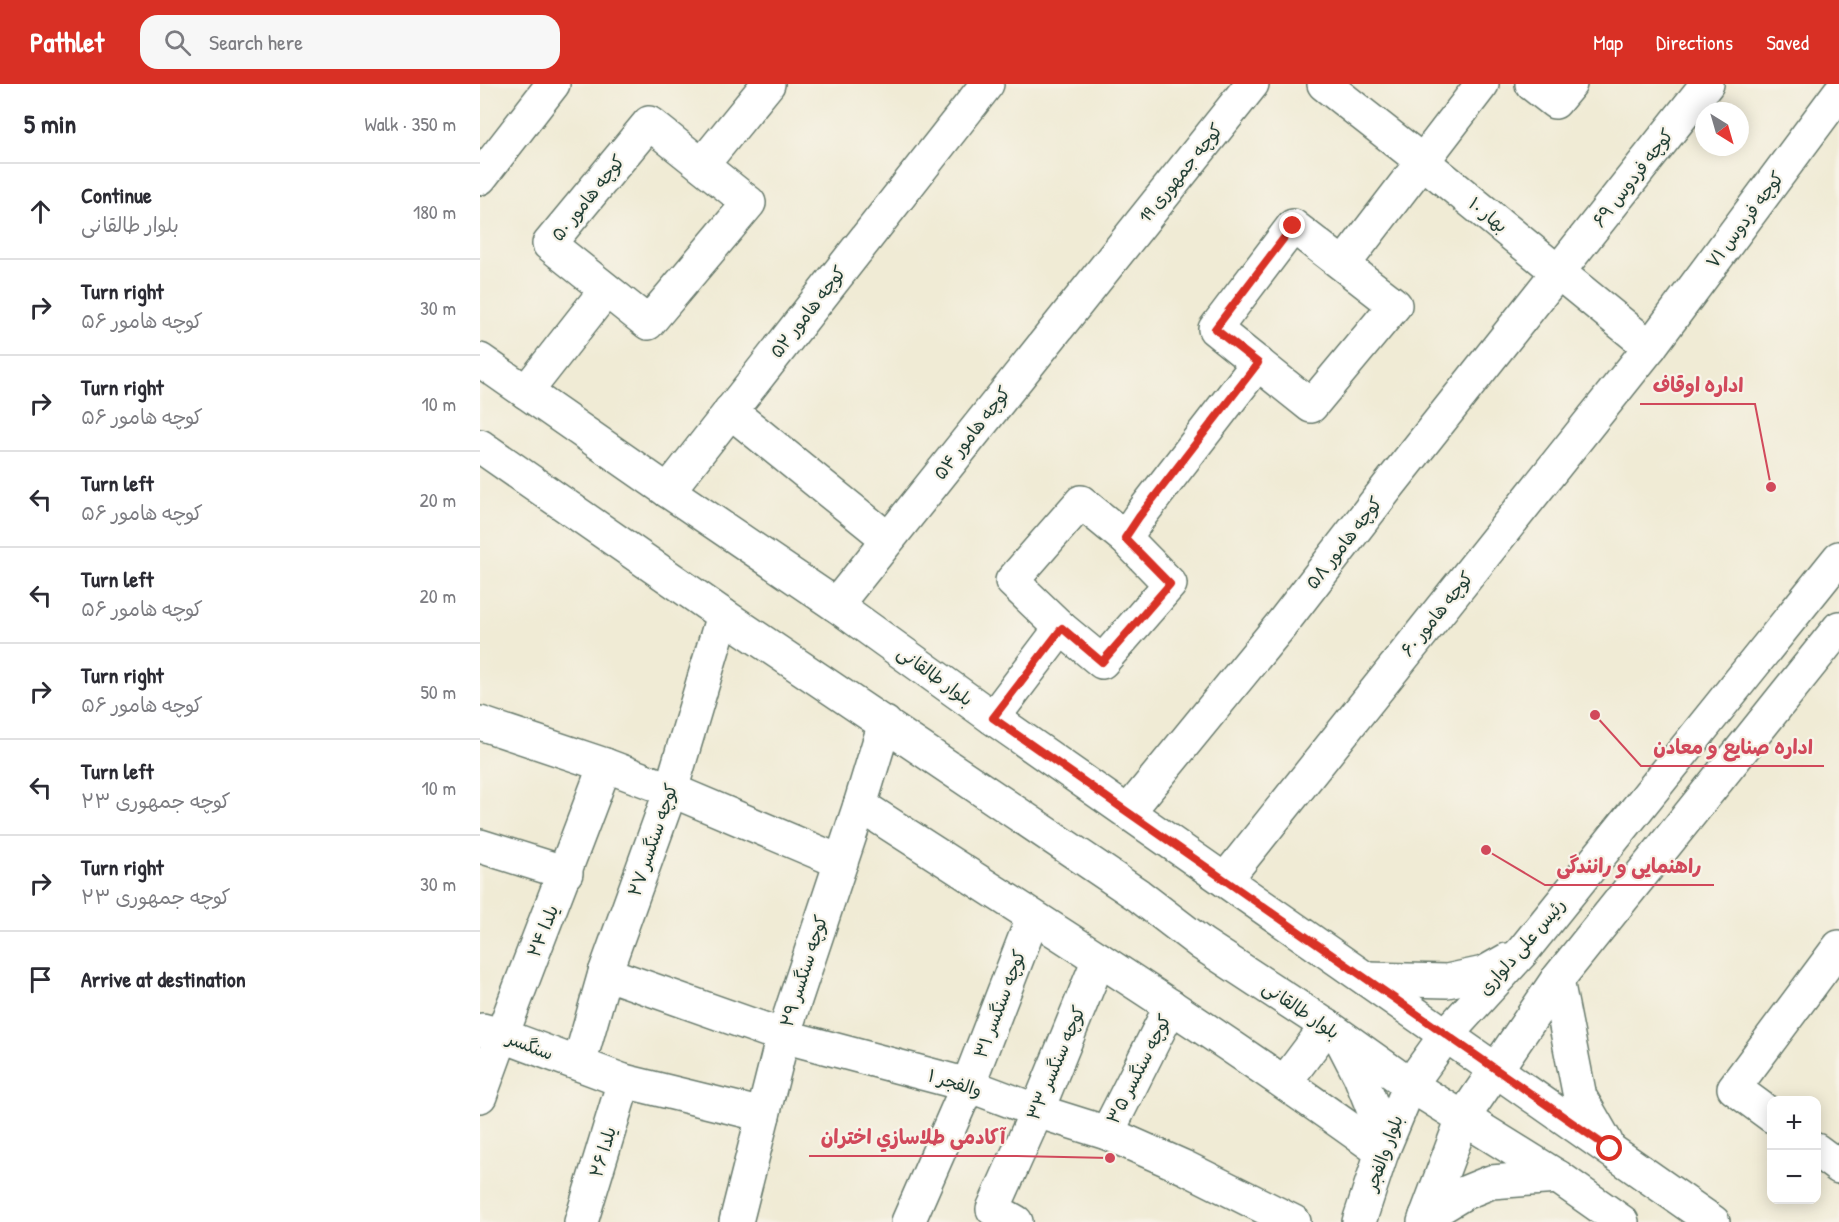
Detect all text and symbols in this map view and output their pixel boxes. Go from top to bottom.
search box [140,15,560,69]
text: Pathlet [30,23,104,61]
icon: search [161,26,194,59]
text: Search here [209,27,303,57]
text: Map [1593,28,1623,57]
text: Directions [1656,28,1733,57]
text: Saved [1766,28,1809,57]
north arrow [1695,102,1749,156]
text: 5 min [24,106,76,141]
text: Walk · 350 m [364,110,456,137]
street label: کوچه جمهوری 19 [1133,118,1229,228]
street label: کوچه فردوس ۶۹ [1586,123,1679,232]
street label: کوچه هامور ۵۰ [545,149,630,246]
street label: کوچه فردوس ۷۱ [1700,166,1790,273]
text: Continue [81,180,152,210]
street label: بهار ۱۰ [1463,191,1513,238]
icon: ahead [24,195,57,228]
text: 180 m [413,198,456,225]
text: بلوار طالقانی [81,211,179,238]
route end [1279,212,1305,238]
street label: کوچه هامور ۵۲ [764,260,852,363]
text: Turn right [81,276,164,306]
icon: right [24,291,57,324]
text: 30 m [420,294,456,321]
text: کوچه هامور ۵۶ [81,307,203,334]
callout: اداره اوقاف [1640,366,1755,404]
text: اداره اوقاف [1653,371,1743,398]
text: Turn right [81,372,164,402]
street label: کوچه هامور ۵۴ [927,381,1016,485]
icon: right [24,387,57,420]
text: 10 m [422,390,456,417]
text: کوچه هامور ۵۶ [81,403,203,430]
text: Turn left [81,468,154,498]
icon: left [24,483,57,516]
text: 20 m [419,486,456,513]
street label: کوچه هامور ۵۸ [1299,491,1388,594]
text: کوچه هامور ۵۶ [81,499,203,526]
text: Turn left [81,564,154,594]
street label: کوچه هامور ۶۰ [1394,566,1479,662]
icon: left [24,579,57,612]
text: 20 m [419,582,456,609]
text: کوچه هامور ۵۶ [81,595,203,622]
street label: بلوار طالقانی [892,640,978,712]
text: Turn right [81,660,164,690]
icon: right [24,675,57,708]
text: 50 m [420,678,456,705]
text: کوچه هامور ۵۶ [81,691,203,718]
callout: اداره صنایع و معادن [1641,728,1824,766]
text: اداره صنایع و معادن [1653,733,1813,762]
text: Turn left [81,756,154,786]
icon: left [24,771,57,804]
text: 10 m [422,774,456,801]
street label: کوچه سنگسر ۲۷ [622,780,684,900]
text: کوچه جمهوری ۲۳ [81,787,231,814]
callout: راهنمایی و رانندگی [1545,847,1714,885]
text: Turn right [81,852,164,882]
text: راهنمایی و رانندگی [1556,852,1702,879]
icon: right [24,867,57,900]
text: 30 m [420,870,456,897]
text: کوچه جمهوری ۲۳ [81,883,231,910]
street label: رئیس علی دلواری [1472,893,1571,1001]
street label: یلدا ۲۴ [521,901,564,961]
street label: کوچه سنگسر ۲۹ [774,911,833,1030]
street label: کوچه سنگسر ۳۱ [967,946,1032,1062]
icon: arrive [24,963,57,996]
text: Arrive at destination [81,964,246,994]
street label: بلوار طالقانی [1258,975,1345,1045]
street label: کوچه سنگسر ۳۳ [1020,1001,1091,1124]
street label: کوچه سنگسر ۳۵ [1100,1009,1177,1128]
street label: سنگسر [502,1025,557,1066]
street label: والفجر ۱ [925,1062,985,1103]
map controls [1767,1096,1821,1204]
button: + [1767,1096,1821,1150]
street label: بلوار والفجر [1358,1111,1409,1196]
callout: آكادمى طلاسازي اختران [809,1118,1017,1156]
street label: یلدا ۲۶ [583,1123,622,1180]
text: آكادمى طلاسازي اختران [821,1123,1007,1153]
route start [1596,1135,1622,1161]
button: − [1767,1150,1821,1204]

